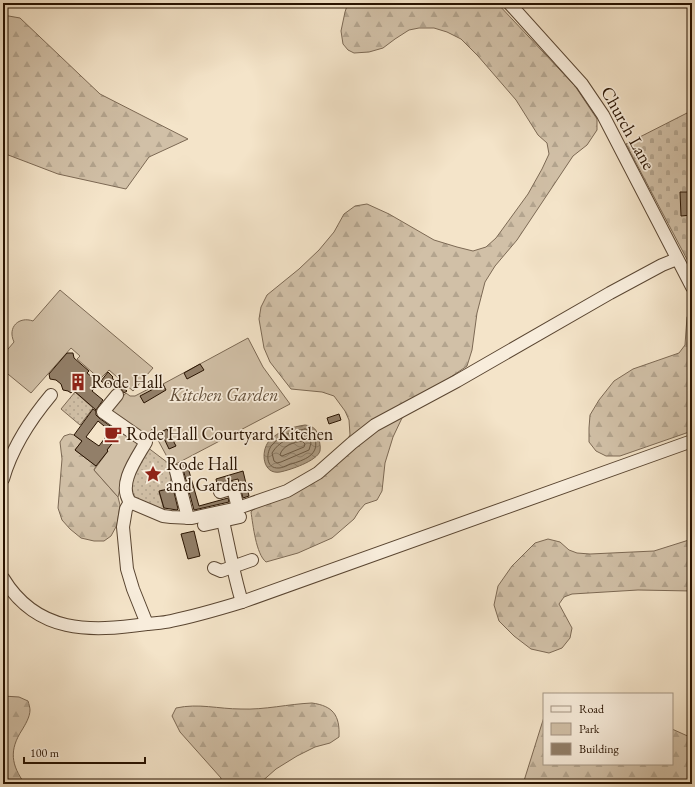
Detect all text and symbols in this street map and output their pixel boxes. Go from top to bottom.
street label: Church Lane [596,82,661,174]
place label: Rode Hall [91,370,163,393]
building icon: Rode Hall [68,372,88,392]
park label: Kitchen Garden [169,383,279,406]
place label: Rode Hall Courtyard Kitchen [126,422,334,445]
cafe icon: Rode Hall Courtyard Kitchen [103,424,123,444]
place label: Rode Hall and Gardens [166,452,253,496]
place icon: Rode Hall and Gardens [143,464,163,484]
legend [543,693,673,765]
text: Road [579,701,605,717]
text: Park [579,721,600,737]
scale bar [24,739,145,765]
text: Building [579,741,620,757]
text: 100 m [30,745,60,761]

